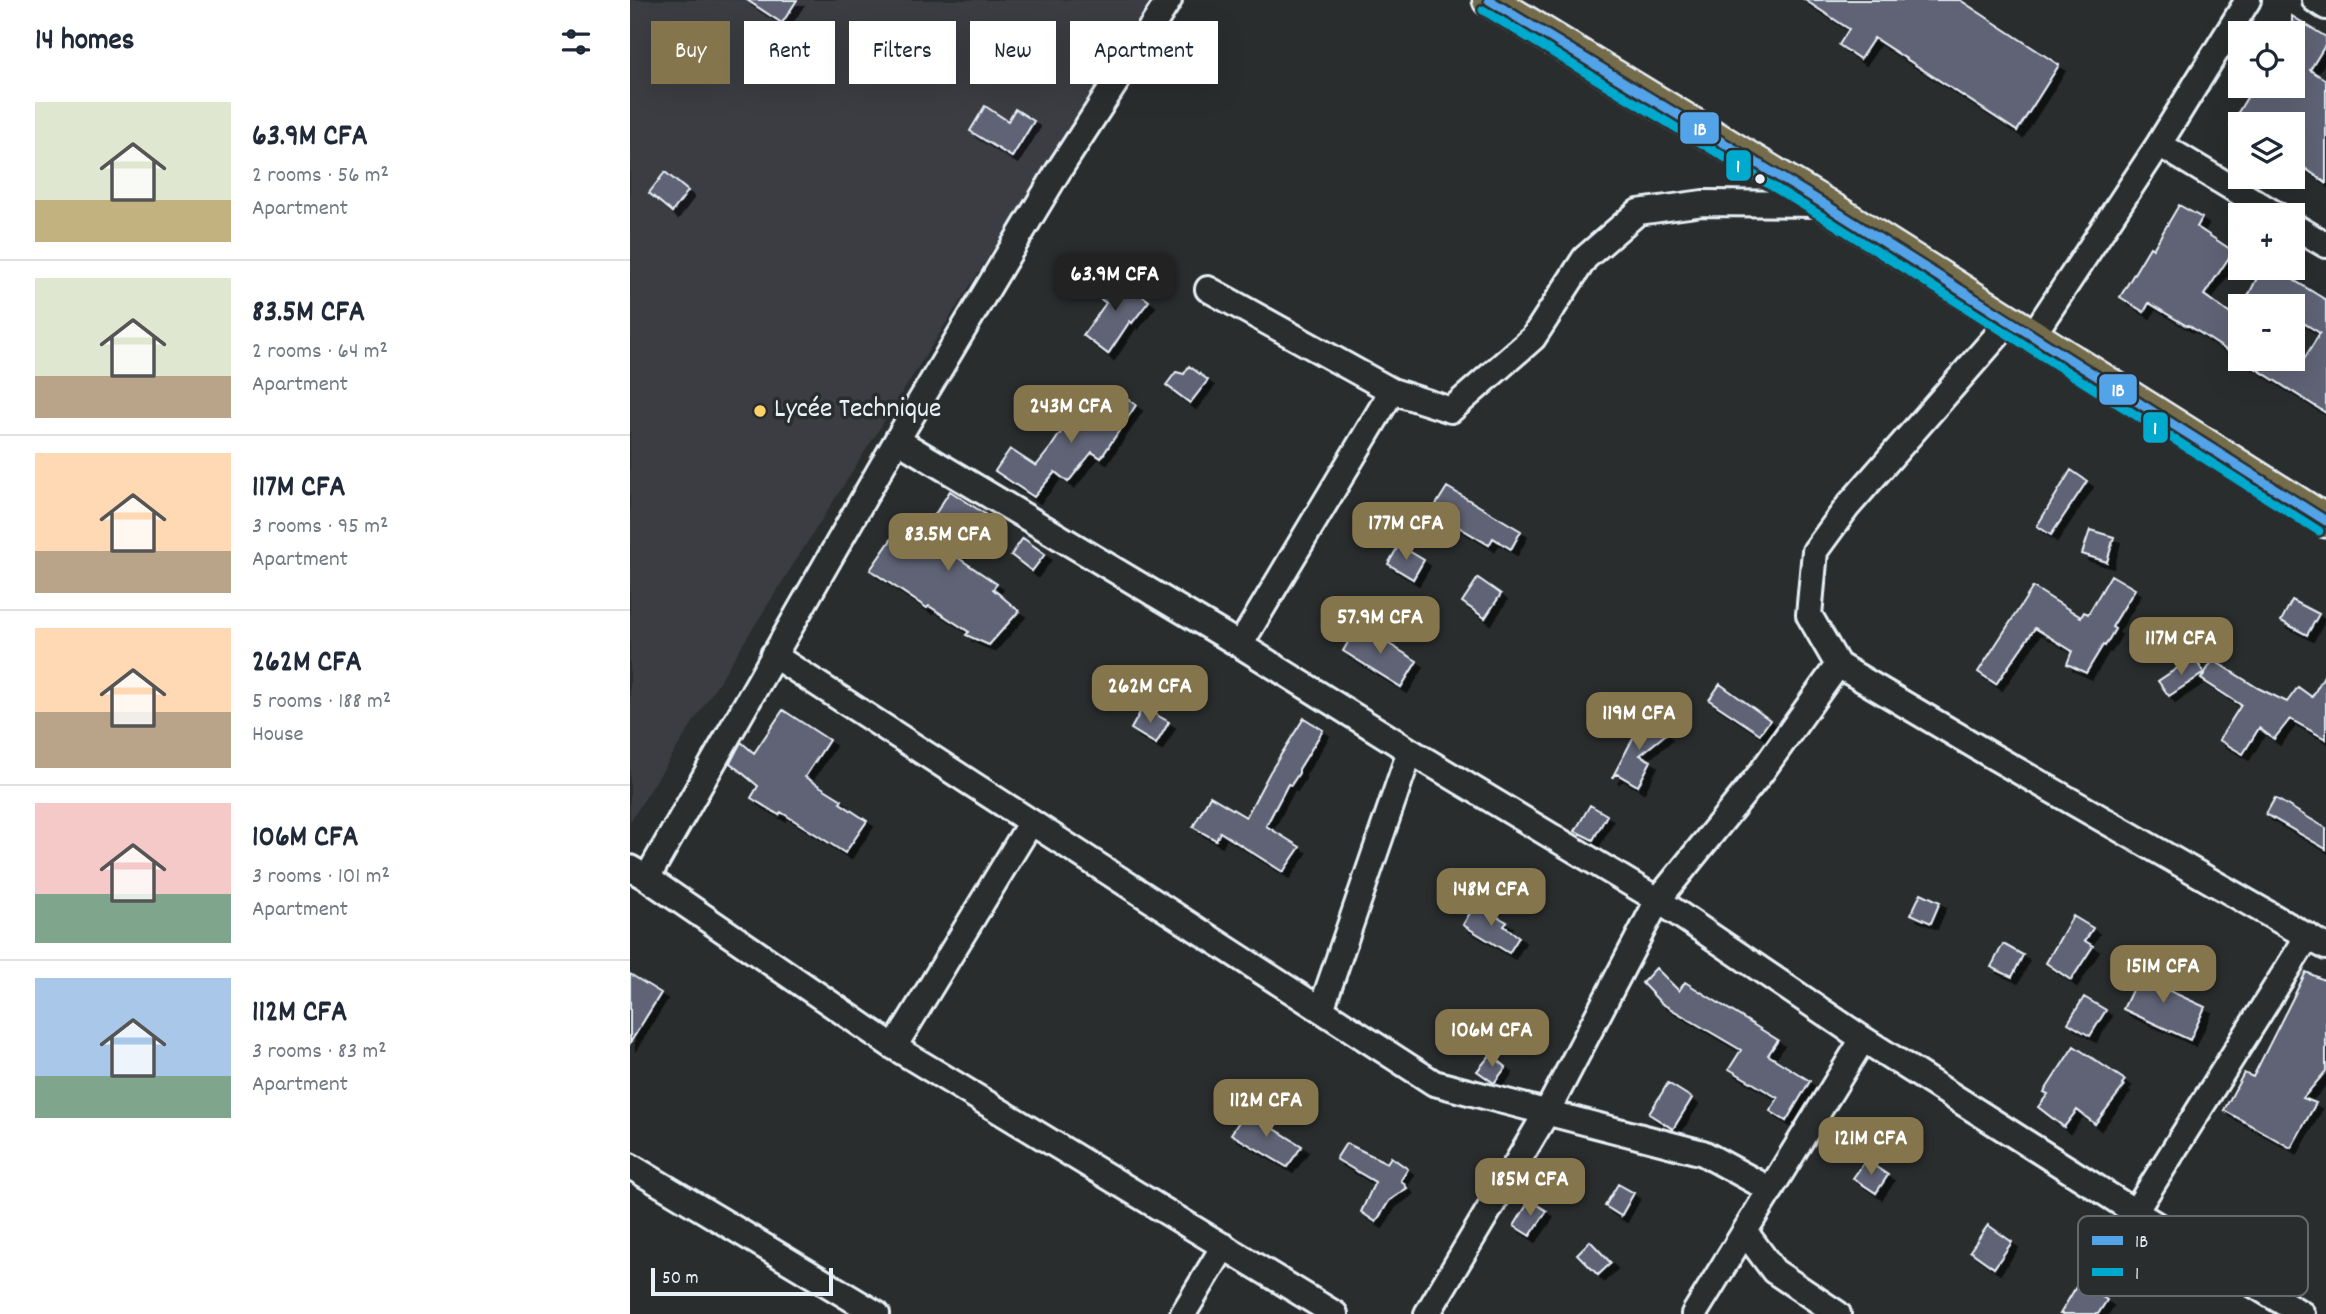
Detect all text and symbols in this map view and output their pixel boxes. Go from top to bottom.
text: 14 homes [35,21,134,64]
chip: Buy [651,21,730,84]
chip: Rent [744,21,835,84]
chip: Filters [849,21,956,84]
chip: New [970,21,1056,84]
chip: Apartment [1070,21,1218,84]
map controls [2228,21,2305,371]
button: locate [2228,21,2305,98]
icon: filters [557,23,595,61]
line badge: 1B [1679,111,1720,145]
button: layers [2228,112,2305,189]
text: 63.9M CFA [252,117,368,160]
text: 1B [1693,118,1707,145]
icon: home [91,130,175,214]
line badge: 1 [1725,149,1752,182]
text: 1 [1736,155,1740,182]
text: 2 rooms · 56 m² [252,160,389,193]
unlabelled marker [1753,172,1767,186]
text: Apartment [252,193,348,226]
button: + [2228,203,2305,280]
pin: 63.9M CFA [1035,254,1195,313]
text: 63.9M CFA [1071,259,1159,292]
text: 83.5M CFA [252,293,365,336]
button: − [2228,294,2305,371]
icon: home [91,306,175,390]
text: 2 rooms · 64 m² [252,336,388,369]
text: Apartment [252,369,348,402]
line badge: 1B [2098,373,2138,406]
text: 1B [2111,379,2125,406]
pin: 243M CFA [999,386,1143,445]
place label: Lycée Technique [774,391,941,431]
text: 243M CFA [1030,391,1112,424]
marker: Lycée Technique [752,403,768,419]
line badge: 1 [2142,411,2169,444]
text: 1 [2153,417,2157,444]
text: 117M CFA [252,468,346,511]
icon: home [91,481,175,565]
pin: 177M CFA [1334,503,1478,562]
text: 177M CFA [1368,508,1444,541]
text: 3 rooms · 95 m² [252,511,388,544]
pin: 83.5M CFA [868,514,1028,573]
text: 83.5M CFA [905,519,991,552]
text: Apartment [252,544,348,577]
pin: 57.9M CFA [1300,596,1460,656]
text: 57.9M CFA [1337,602,1423,635]
pin: 117M CFA [2109,618,2253,677]
text: 117M CFA [2145,623,2217,656]
text: 262M CFA [252,643,362,686]
icon: home [91,656,175,740]
pin: 262M CFA [1078,666,1222,725]
text: 262M CFA [1108,671,1192,704]
text: 5 rooms · 188 m² [252,686,391,719]
pin: 119M CFA [1567,692,1711,752]
text: 119M CFA [1602,698,1676,731]
text: House [252,719,304,752]
text: 106M CFA [252,818,359,861]
icon: home [91,831,175,915]
text: 3 rooms · 101 m² [252,861,390,894]
pin: 148M CFA [1419,869,1563,928]
text: 148M CFA [1453,874,1529,907]
text: Apartment [252,894,348,927]
pin: 151M CFA [2091,946,2235,1005]
text: 151M CFA [2126,951,2200,984]
text: 112M CFA [252,993,347,1036]
icon: home [91,1006,175,1090]
pin: 106M CFA [1420,1010,1564,1069]
text: 106M CFA [1451,1015,1533,1048]
text: 3 rooms · 83 m² [252,1036,387,1069]
text: Apartment [252,1069,348,1102]
pin: 112M CFA [1194,1080,1338,1139]
text: 112M CFA [1229,1085,1303,1118]
pin: 121M CFA [1799,1118,1943,1177]
text: 121M CFA [1834,1123,1908,1156]
pin: 185M CFA [1458,1158,1602,1218]
text: 185M CFA [1491,1164,1569,1197]
legend [2078,1216,2308,1296]
text: 1B [2135,1230,2148,1257]
text: 1 [2135,1262,2139,1289]
scale bar [651,1265,833,1297]
text: 50 m [662,1266,699,1293]

